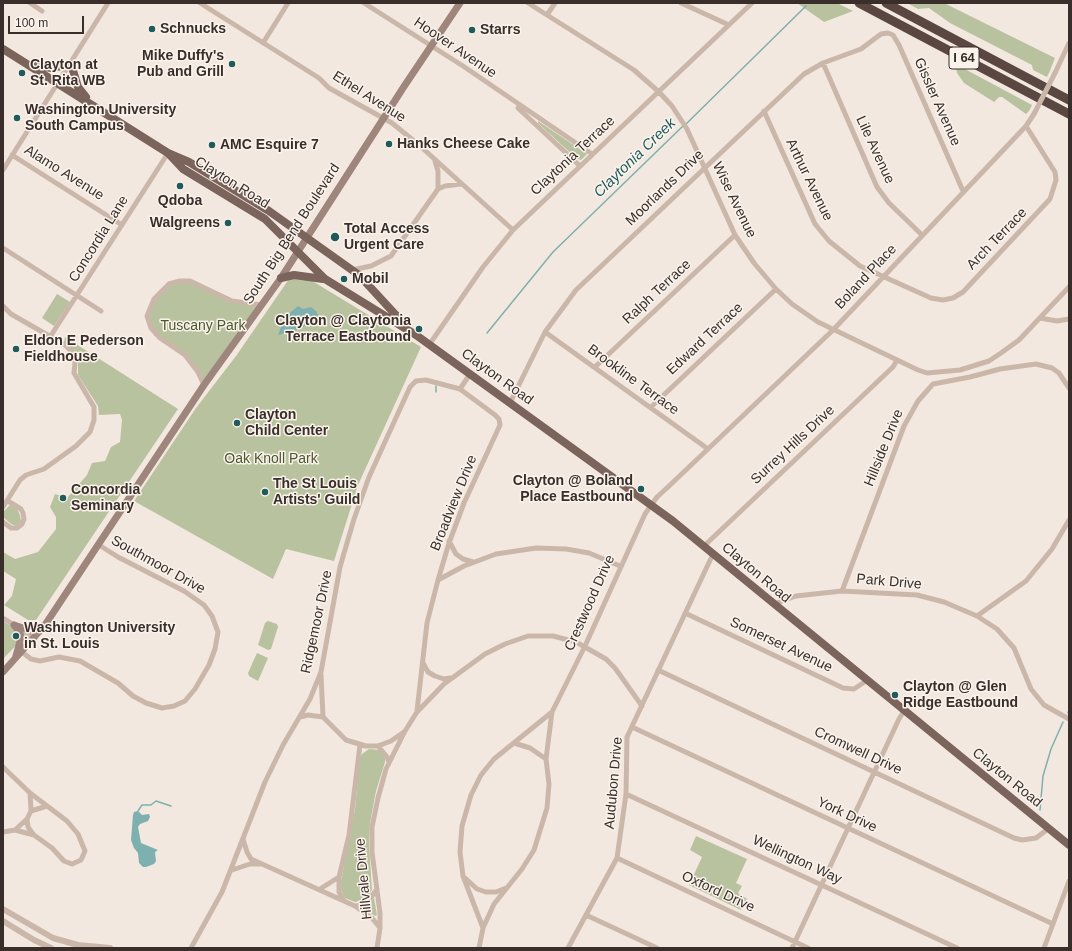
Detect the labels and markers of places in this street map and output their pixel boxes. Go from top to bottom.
place label: Schnucks [160,21,226,37]
place label: Starrs [480,22,520,38]
marker: Schnucks [147,24,157,34]
marker: Starrs [467,25,477,35]
place label: Mike Duffy's Pub and Grill [137,48,224,80]
place label: Clayton at St. Rita WB [30,57,105,90]
marker: Mike Duffy's Pub and Grill [227,59,237,69]
marker: Clayton at St. Rita WB [17,68,27,78]
place label: Washington University South Campus [25,102,176,134]
marker: Washington University South Campus [12,113,22,123]
place label: Hanks Cheese Cake [397,136,530,152]
place label: AMC Esquire 7 [220,137,319,153]
marker: Hanks Cheese Cake [384,139,394,149]
marker: AMC Esquire 7 [207,140,217,150]
marker: Qdoba [175,181,185,191]
place label: Qdoba [158,193,202,209]
place label: Walgreens [150,215,220,231]
marker: Walgreens [223,218,233,228]
place label: Total Access Urgent Care [344,221,429,254]
marker: Total Access Urgent Care [329,231,341,243]
place label: Mobil [352,271,389,287]
marker: Mobil [339,274,349,284]
place label: Clayton @ Claytonia Terrace Eastbound [275,313,411,346]
marker: Clayton @ Claytonia Terrace Eastbound [414,324,424,334]
place label: Eldon E Pederson Fieldhouse [24,333,144,366]
marker: Eldon E Pederson Fieldhouse [11,344,21,354]
place label: Clayton Child Center [245,407,328,440]
marker: Clayton Child Center [232,418,242,428]
place label: Clayton @ Boland Place Eastbound [513,473,633,506]
place label: The St Louis Artists' Guild [273,476,360,508]
place label: Concordia Seminary [71,482,140,514]
marker: Clayton @ Boland Place Eastbound [636,484,646,494]
marker: The St Louis Artists' Guild [260,487,270,497]
marker: Concordia Seminary [58,493,68,503]
place label: Washington University in St. Louis [24,620,175,652]
marker: Washington University in St. Louis [11,631,21,641]
place label: Clayton @ Glen Ridge Eastbound [903,679,1018,712]
marker: Clayton @ Glen Ridge Eastbound [890,690,900,700]

